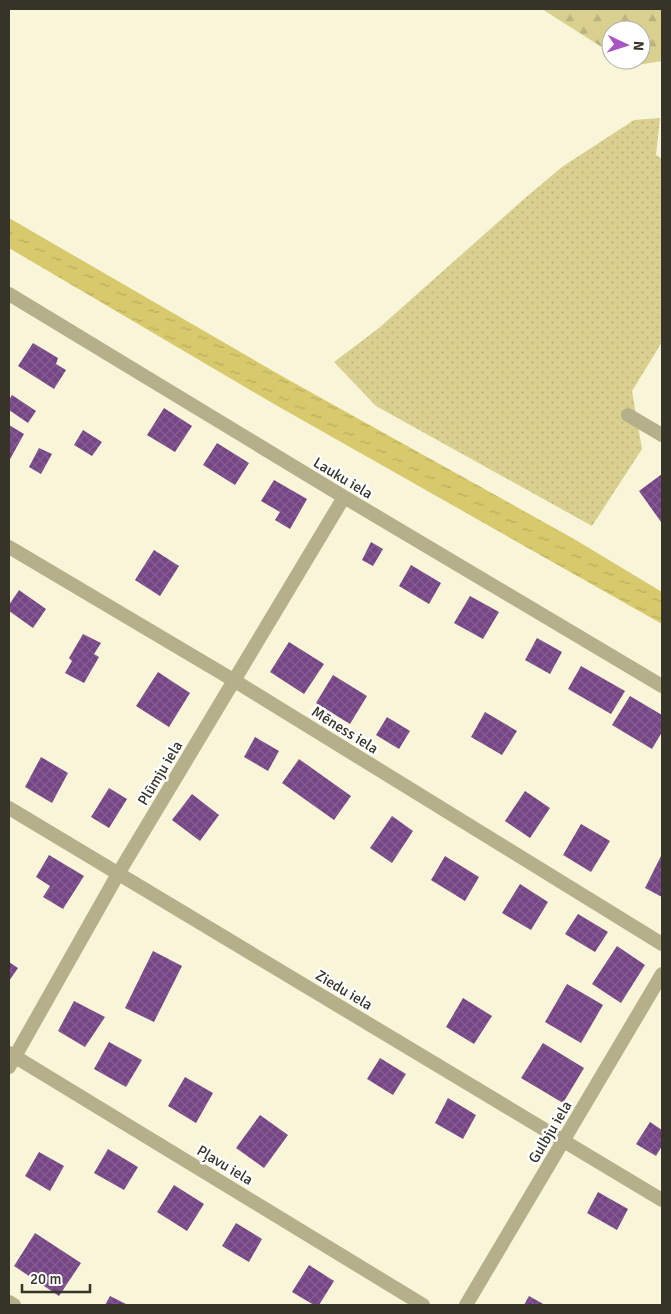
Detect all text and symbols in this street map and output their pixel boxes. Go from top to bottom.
north arrow [601,20,651,70]
text: N [630,40,647,51]
street label: Lauku iela [310,453,376,503]
street label: Mēness iela [308,702,382,758]
street label: Plūmju iela [134,737,186,809]
street label: Ziedu iela [312,966,376,1014]
street label: Gulbju iela [524,1098,576,1166]
street label: Pļavu iela [193,1141,256,1190]
scale bar [22,1262,90,1294]
text: 20 m [30,1270,61,1288]

